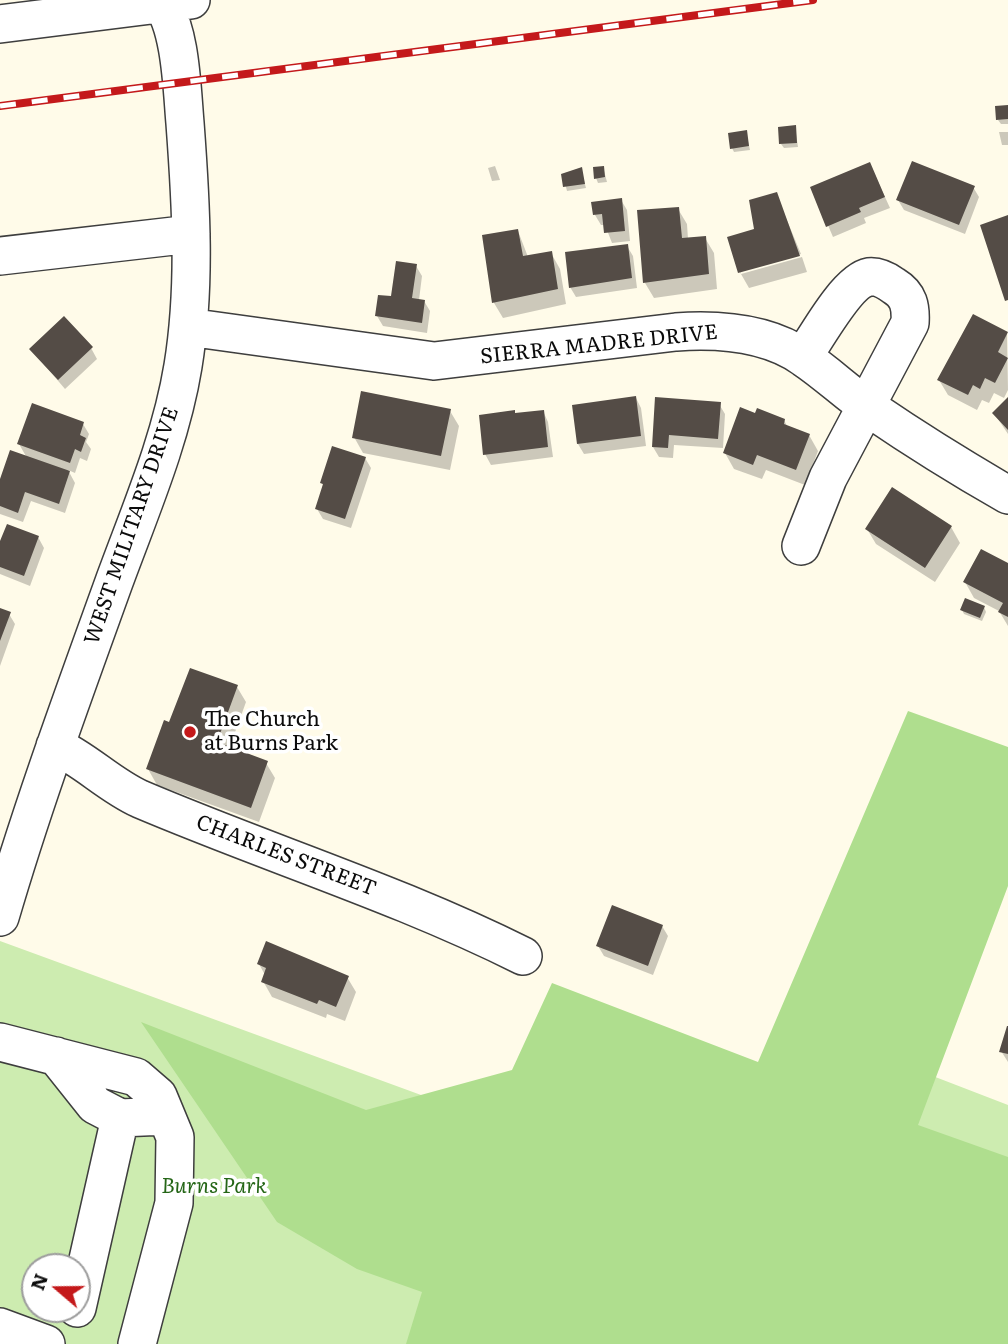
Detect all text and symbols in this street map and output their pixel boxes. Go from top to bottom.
street label: SIERRA MADRE DRIVE [479,320,719,370]
street label: WEST MILITARY DRIVE [79,404,185,648]
place label: The Church at Burns Park [204,707,338,757]
marker: The Church at Burns Park [182,724,198,740]
street label: CHARLES STREET [192,810,380,902]
park label: Burns Park [161,1174,267,1200]
north arrow [21,1253,91,1323]
text: N [22,1269,54,1294]

